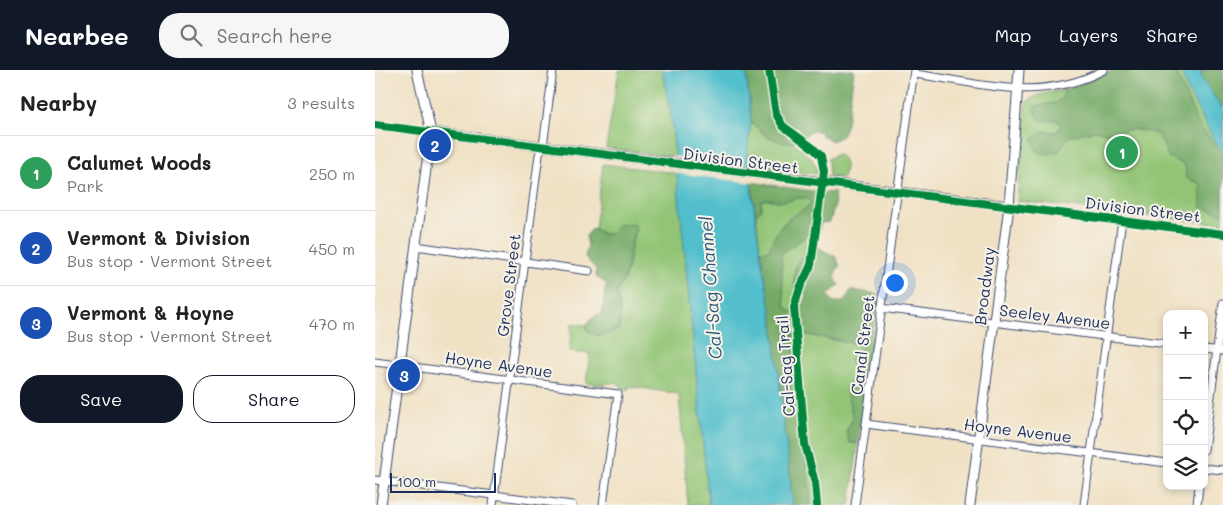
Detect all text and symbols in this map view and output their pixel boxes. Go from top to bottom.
search box [159,13,509,58]
text: Nearbee [25,20,129,51]
icon: search [177,21,205,49]
text: Search here [217,23,332,48]
text: Map [995,23,1031,47]
text: Layers [1059,23,1118,47]
text: Share [1146,23,1198,47]
text: Nearby [20,89,97,116]
text: 3 results [287,92,355,113]
pin: 2 [419,126,451,164]
pin: 1 [1106,133,1138,171]
street label: Division Street [682,142,800,178]
text: Calumet Woods [67,150,211,175]
text: 1 [32,163,40,184]
text: 250 m [309,163,355,184]
text: Park [67,175,103,196]
street label: Division Street [1084,191,1202,227]
water label: Cal-Sag Channel [693,215,727,360]
text: Vermont & Division [67,225,250,250]
street label: Grove Street [491,232,525,338]
text: 2 [32,238,40,259]
text: 450 m [309,238,355,259]
street label: Broadway [969,246,999,326]
text: Bus stop · Vermont Street [67,250,272,271]
your location [882,270,908,296]
street label: Canal Street [845,294,879,396]
street label: Seeley Avenue [998,299,1112,333]
text: Vermont & Hoyne [67,300,234,325]
map controls [1163,310,1208,490]
button: + [1163,310,1208,355]
text: 3 [31,313,41,334]
text: 470 m [309,313,355,334]
street label: Cal-Sag Trail [771,315,799,417]
text: Bus stop · Vermont Street [67,325,272,346]
street label: Hoyne Avenue [444,346,554,382]
button: − [1163,355,1208,400]
pin: 3 [388,356,420,394]
button: Save [20,375,183,423]
button: Share [193,375,355,423]
button: locate [1163,400,1208,445]
street label: Hoyne Avenue [963,413,1073,447]
button: layers [1163,445,1208,490]
scale bar [390,470,496,493]
text: 100 m [397,472,436,491]

